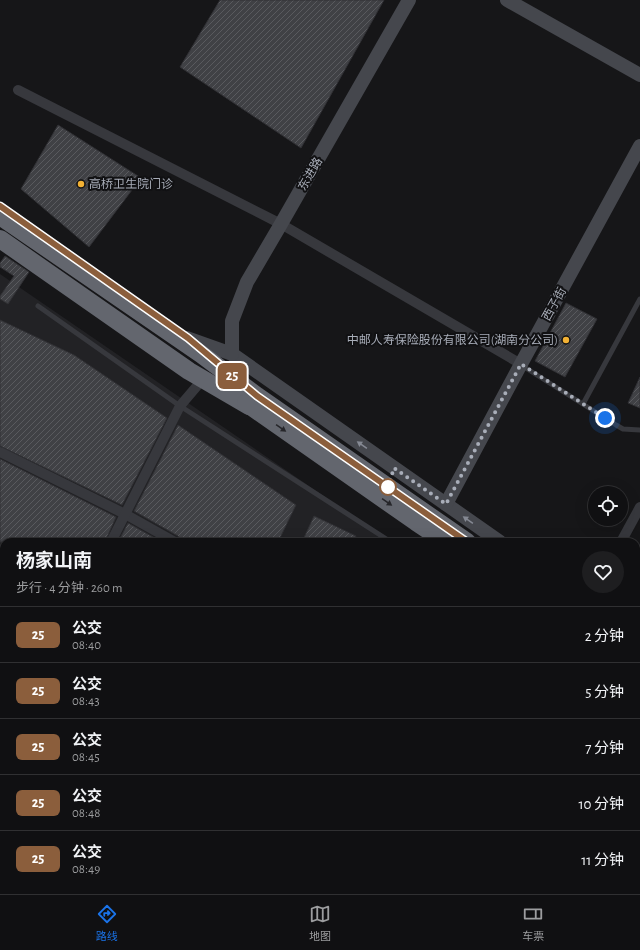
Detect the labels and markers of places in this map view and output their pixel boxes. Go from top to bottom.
place label: 高桥卫生院门诊 [89,177,173,190]
marker: 高桥卫生院门诊 [76,179,86,189]
place label: 中邮人寿保险股份有限公司(湖南分公司) [347,333,558,346]
marker: 中邮人寿保险股份有限公司(湖南分公司) [561,335,571,345]
unlabelled marker [379,478,397,496]

